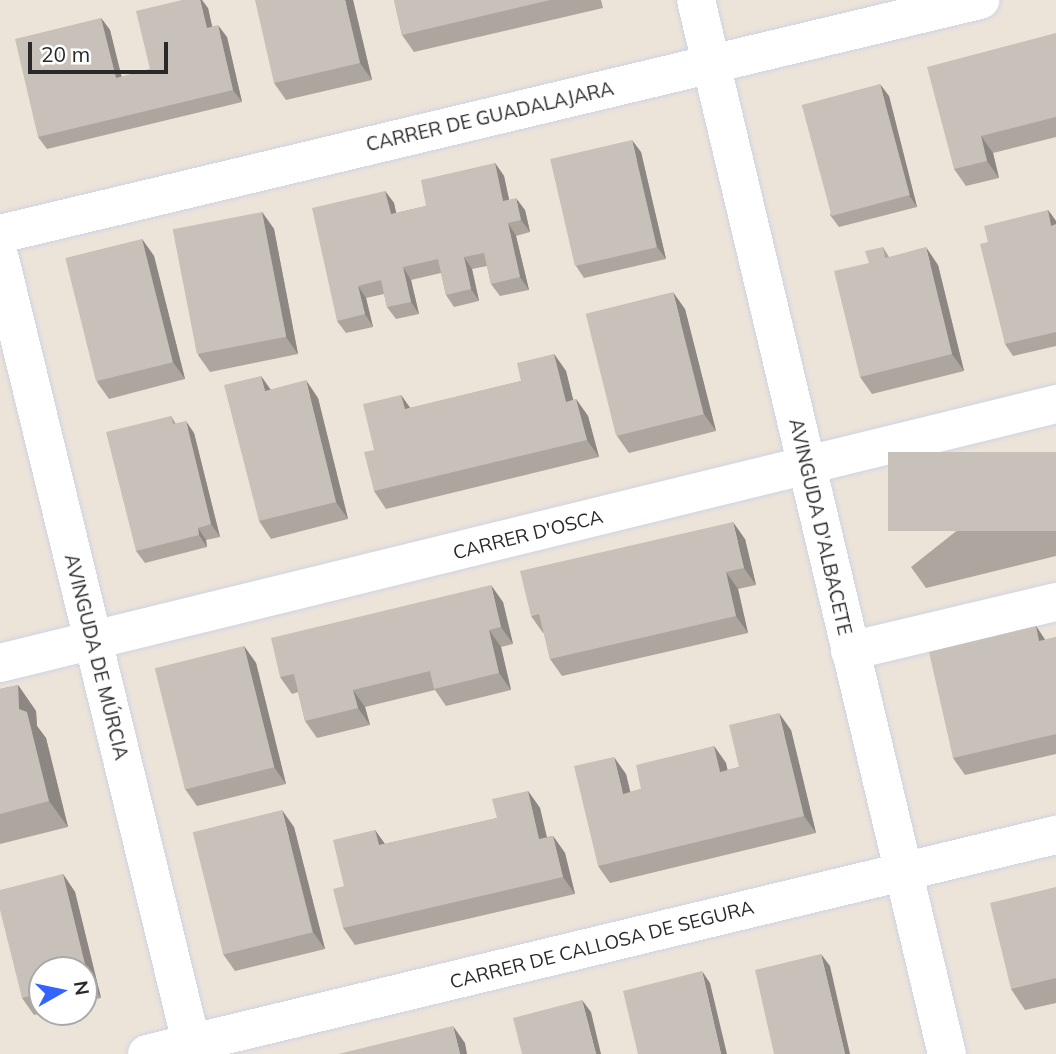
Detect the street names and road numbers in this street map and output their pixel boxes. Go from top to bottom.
street label: CARRER DE GUADALAJARA [364,77,616,157]
street label: AVINGUDA D'ALBACETE [784,416,856,638]
street label: CARRER D'OSCA [451,505,605,565]
street label: AVINGUDA DE MÚRCIA [59,552,133,762]
street label: CARRER DE CALLOSA DE SEGURA [448,896,756,994]

